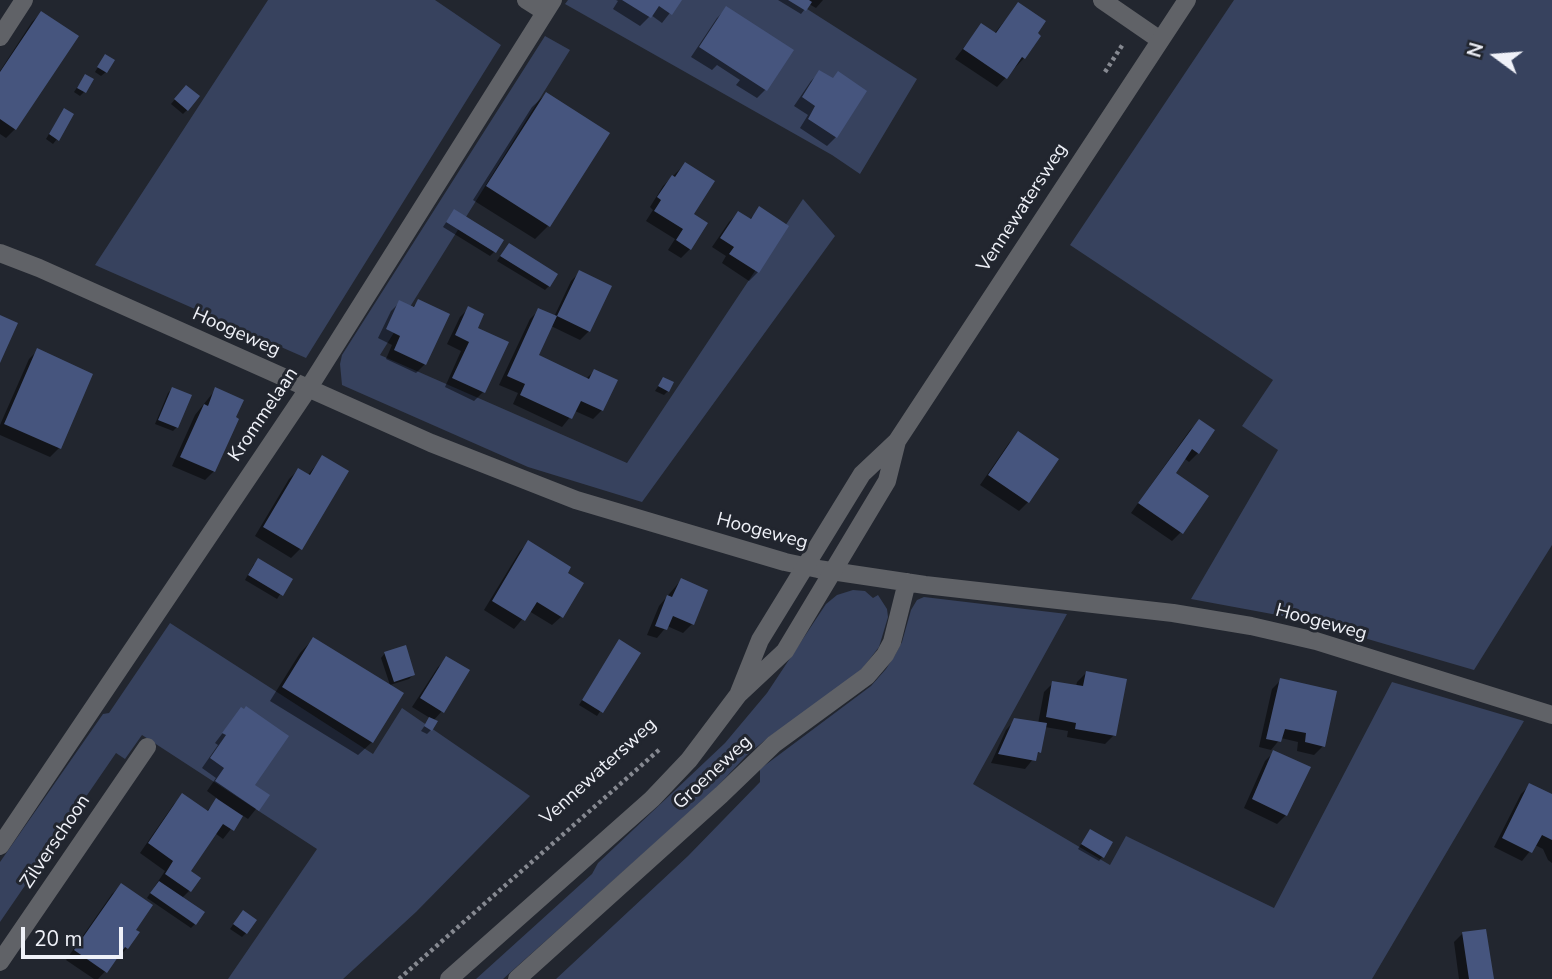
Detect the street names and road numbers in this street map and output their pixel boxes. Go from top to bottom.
street label: Vennewatersweg [973,139,1073,277]
street label: Hoogeweg [189,304,283,362]
street label: Krommelaan [224,364,304,466]
street label: Hoogeweg [714,509,810,555]
street label: Hoogeweg [1273,600,1369,646]
street label: Vennewatersweg [536,714,662,830]
street label: Groeneweg [669,731,757,815]
street label: Zilverschoon [16,791,96,893]

